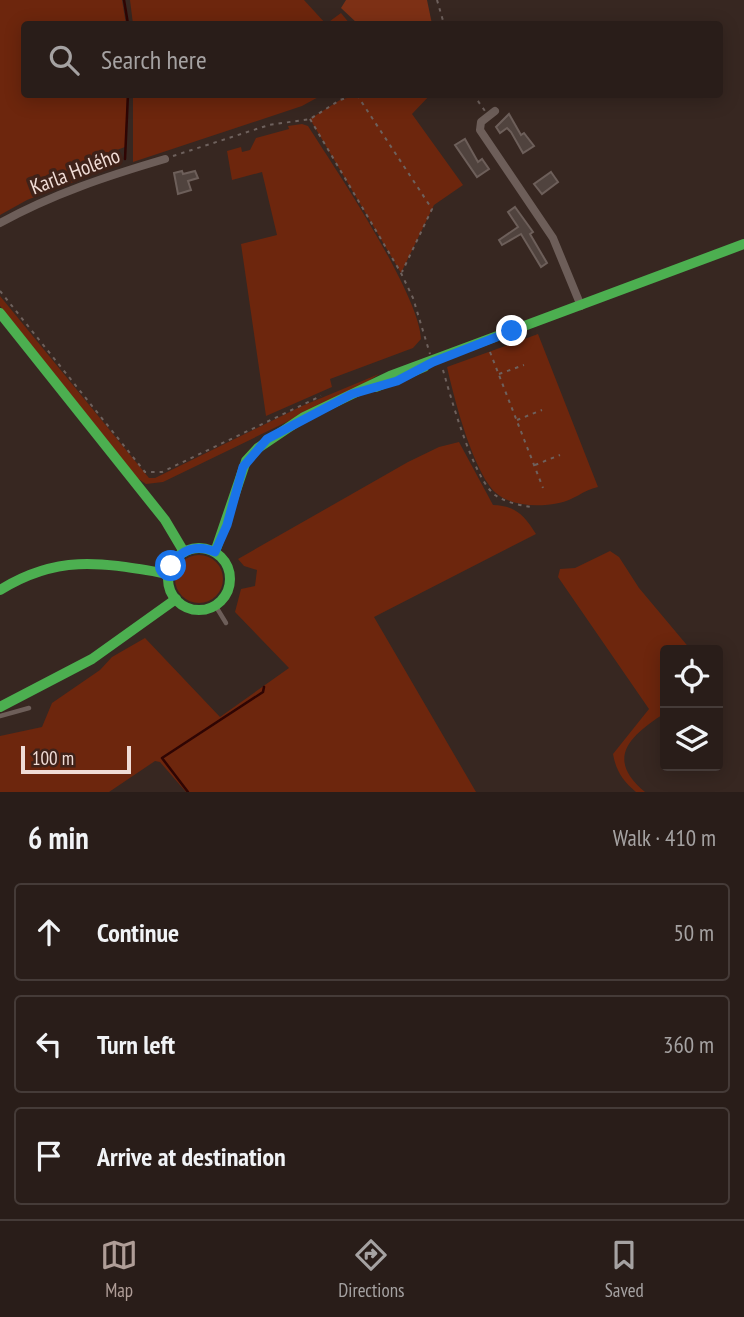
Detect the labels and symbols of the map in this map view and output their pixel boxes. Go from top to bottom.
street label: Karla Holého [26,142,124,200]
route end [496,315,527,346]
route start [155,550,186,581]
scale bar [21,743,131,775]

